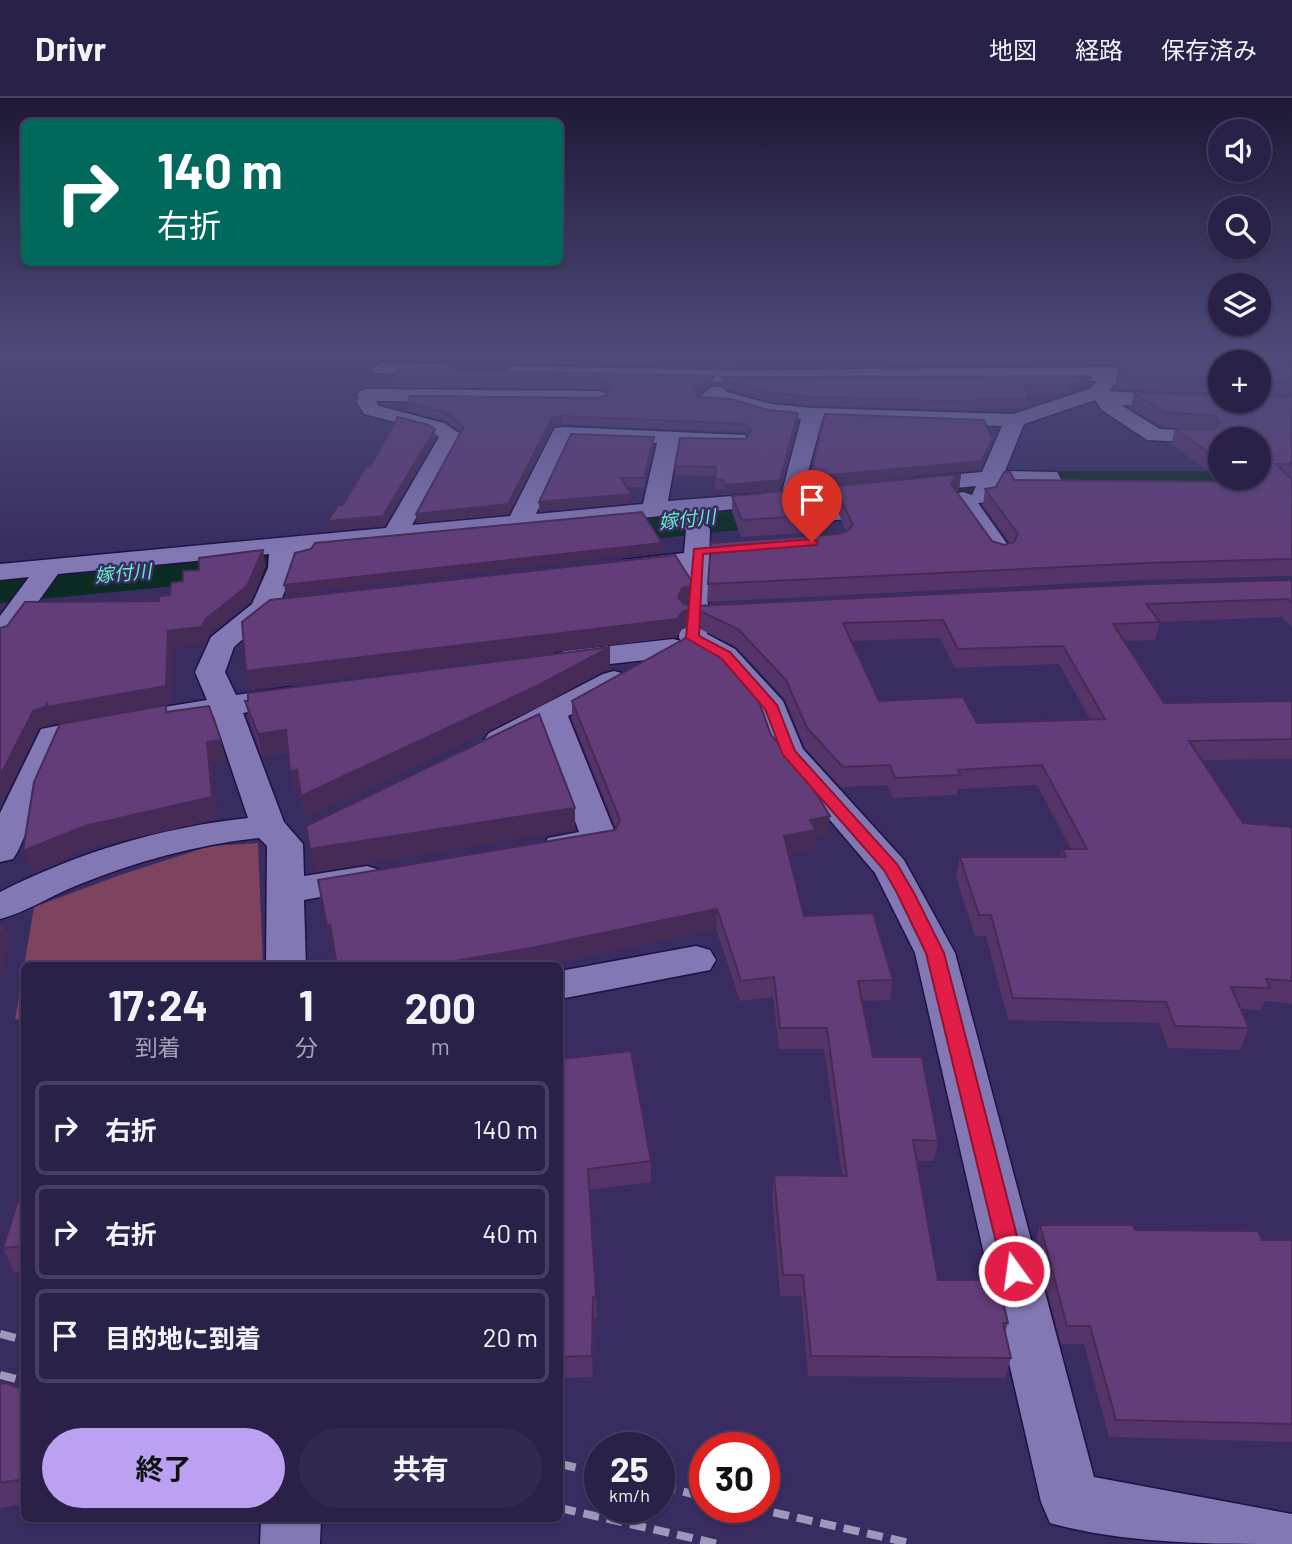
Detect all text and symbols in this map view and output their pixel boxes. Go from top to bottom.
text: Drivr [35,28,106,68]
text: 地図 [989,35,1037,64]
text: 経路 [1075,35,1123,64]
text: 保存済み [1161,35,1257,64]
map controls [1208,119,1271,490]
button: sound [1208,119,1271,182]
text: 140 m [157,140,283,199]
icon: right [42,147,133,238]
button: search [1208,196,1271,259]
text: 右折 [157,205,221,243]
button: layers [1208,273,1271,336]
button: + [1208,350,1271,413]
button: − [1208,427,1271,490]
pin [782,470,842,542]
icon: arrive [793,481,831,519]
water label: 嫁付川 [657,504,718,533]
water label: 嫁付川 [94,558,154,586]
text: 17:24 [108,979,208,1029]
text: 1 [299,979,314,1029]
text: 200 [405,982,476,1032]
text: m [431,1032,450,1060]
text: 到着 [135,1033,181,1061]
text: 分 [295,1033,318,1061]
icon: right [46,1109,84,1147]
text: 140 m [473,1113,538,1144]
text: 右折 [105,1114,157,1145]
icon: right [46,1213,84,1251]
text: 40 m [482,1217,538,1248]
text: 右折 [105,1218,157,1249]
position arrow [977,1234,1051,1308]
icon: arrive [46,1317,84,1355]
text: 20 m [483,1321,538,1352]
text: 目的地に到着 [105,1322,261,1353]
button: 終了 [42,1428,285,1508]
button: 共有 [299,1428,542,1508]
speed limit sign: 30 [689,1432,780,1523]
text: 25 [610,1447,649,1489]
text: km/h [609,1484,650,1506]

